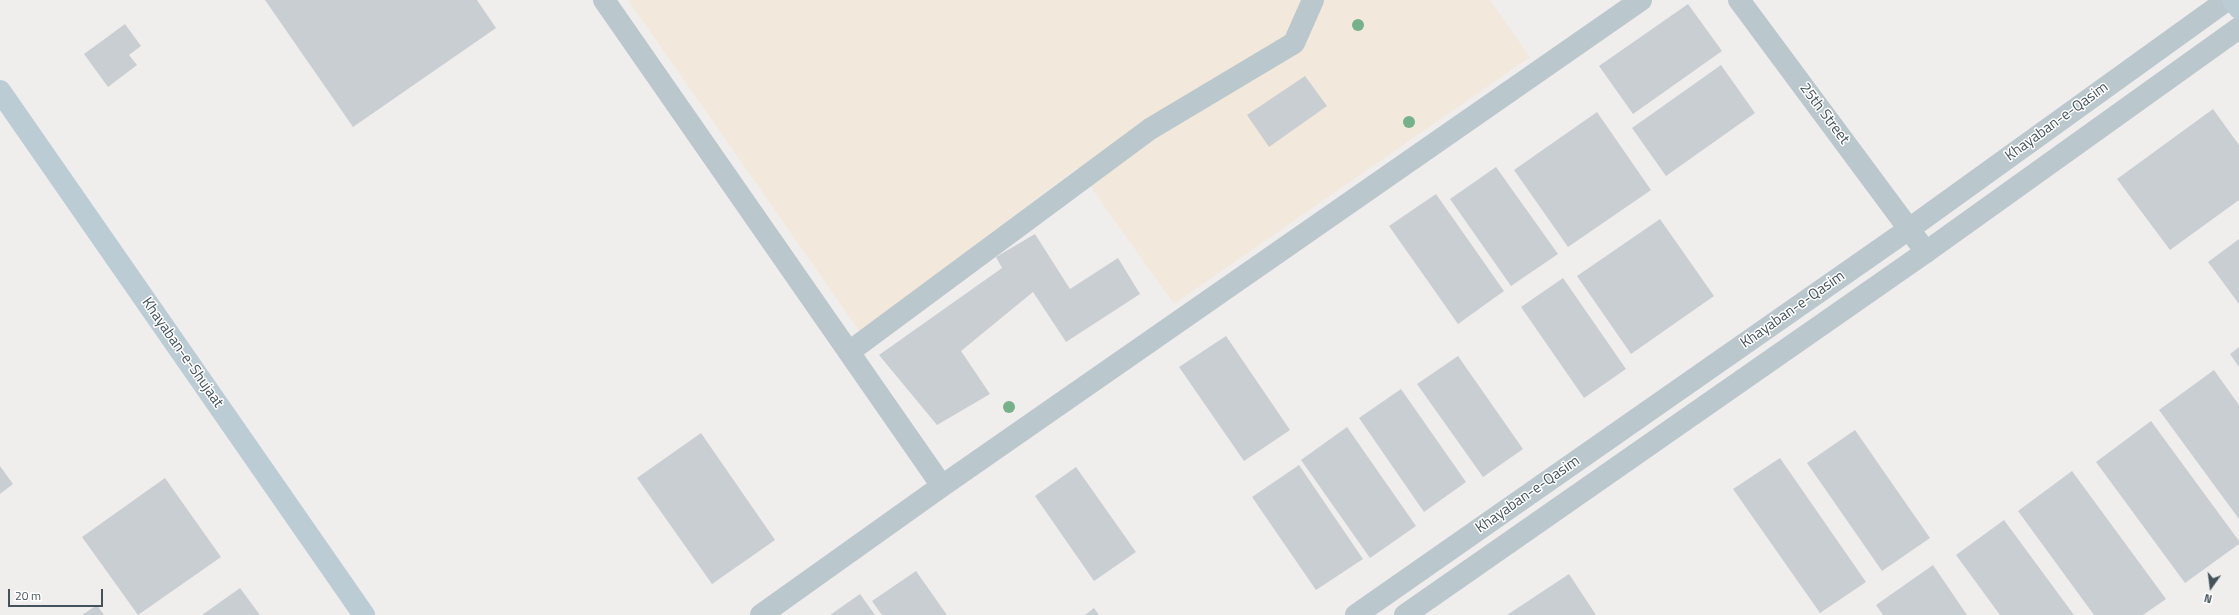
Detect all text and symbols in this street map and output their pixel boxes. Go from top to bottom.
street label: Khayaban-e-Qasim [2002,79,2112,165]
street label: 25th Street [1795,80,1853,148]
street label: Khayaban-e-Qasim [1737,267,1849,353]
street label: Khayaban-e-Shujaat [137,295,227,411]
street label: Khayaban-e-Qasim [1472,452,1584,538]
north arrow [2191,567,2231,607]
scale bar [10,581,105,607]
text: 20 m [15,586,41,605]
text: N [2202,590,2214,607]

